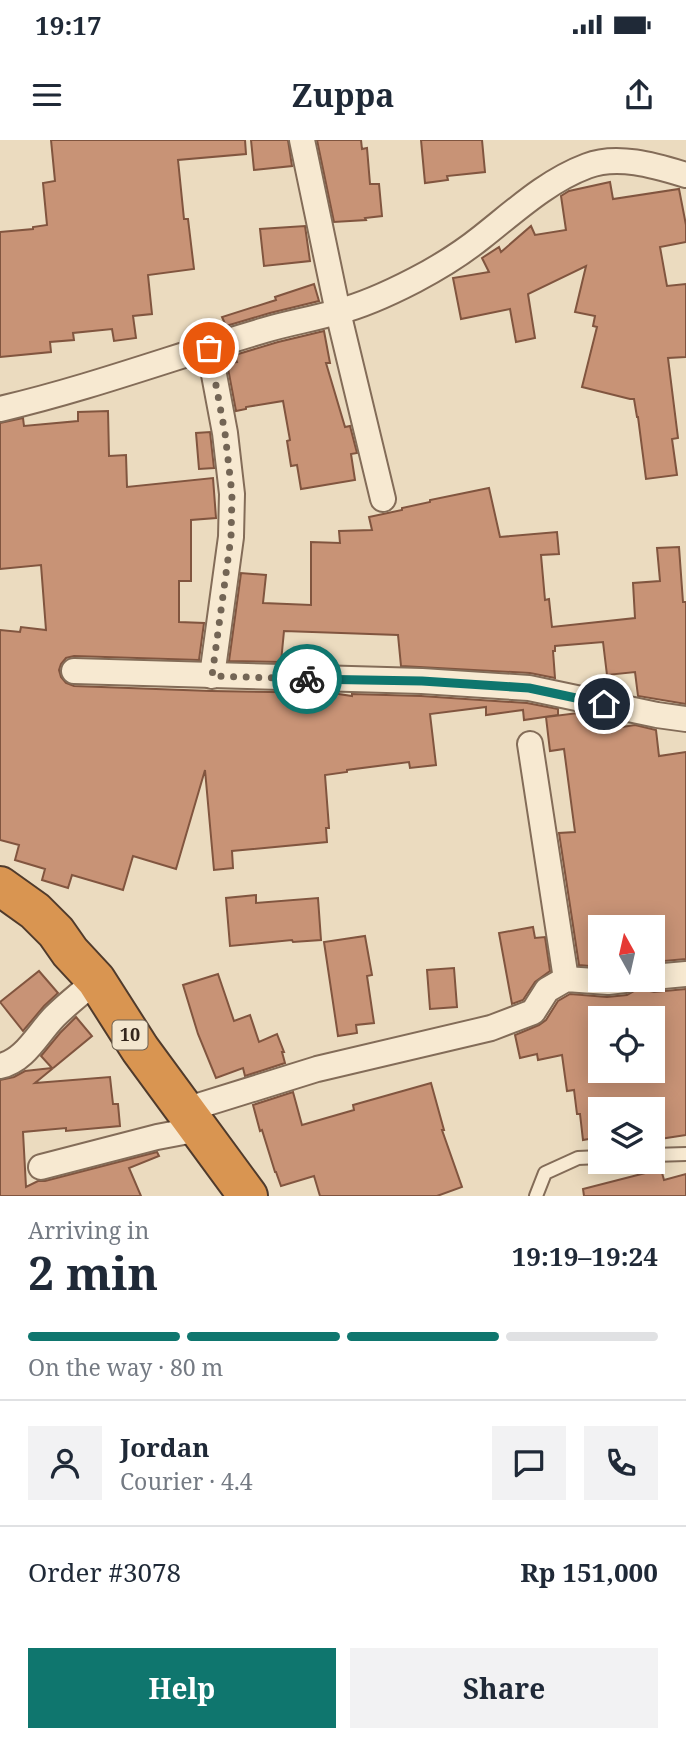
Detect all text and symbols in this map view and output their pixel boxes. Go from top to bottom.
text: 19:17 [35,7,102,43]
text: Zuppa [291,73,395,116]
icon: menu [28,76,66,114]
icon: share [620,76,658,114]
pin [179,318,239,378]
icon: bag [190,329,228,367]
courier [272,644,342,714]
icon: bike [288,660,326,698]
pin [574,674,634,734]
icon: home [585,685,623,723]
north arrow [588,915,665,992]
map controls [588,915,665,1174]
button: locate [588,1006,665,1083]
road number: 10 [113,1020,148,1050]
button: layers [588,1097,665,1174]
text: Arriving in [28,1214,149,1246]
text: 19:19–19:24 [512,1238,658,1274]
text: 2 min [28,1241,158,1303]
text: On the way · 80 m [28,1351,223,1383]
button: person [28,1426,102,1500]
button: chat [492,1426,566,1500]
button: phone [584,1426,658,1500]
text: Jordan [120,1429,210,1465]
text: Courier · 4.4 [120,1465,253,1497]
text: Order #3078 [28,1554,181,1590]
text: Rp 151,000 [520,1554,658,1590]
button: Help [28,1648,336,1728]
button: Share [350,1648,658,1728]

